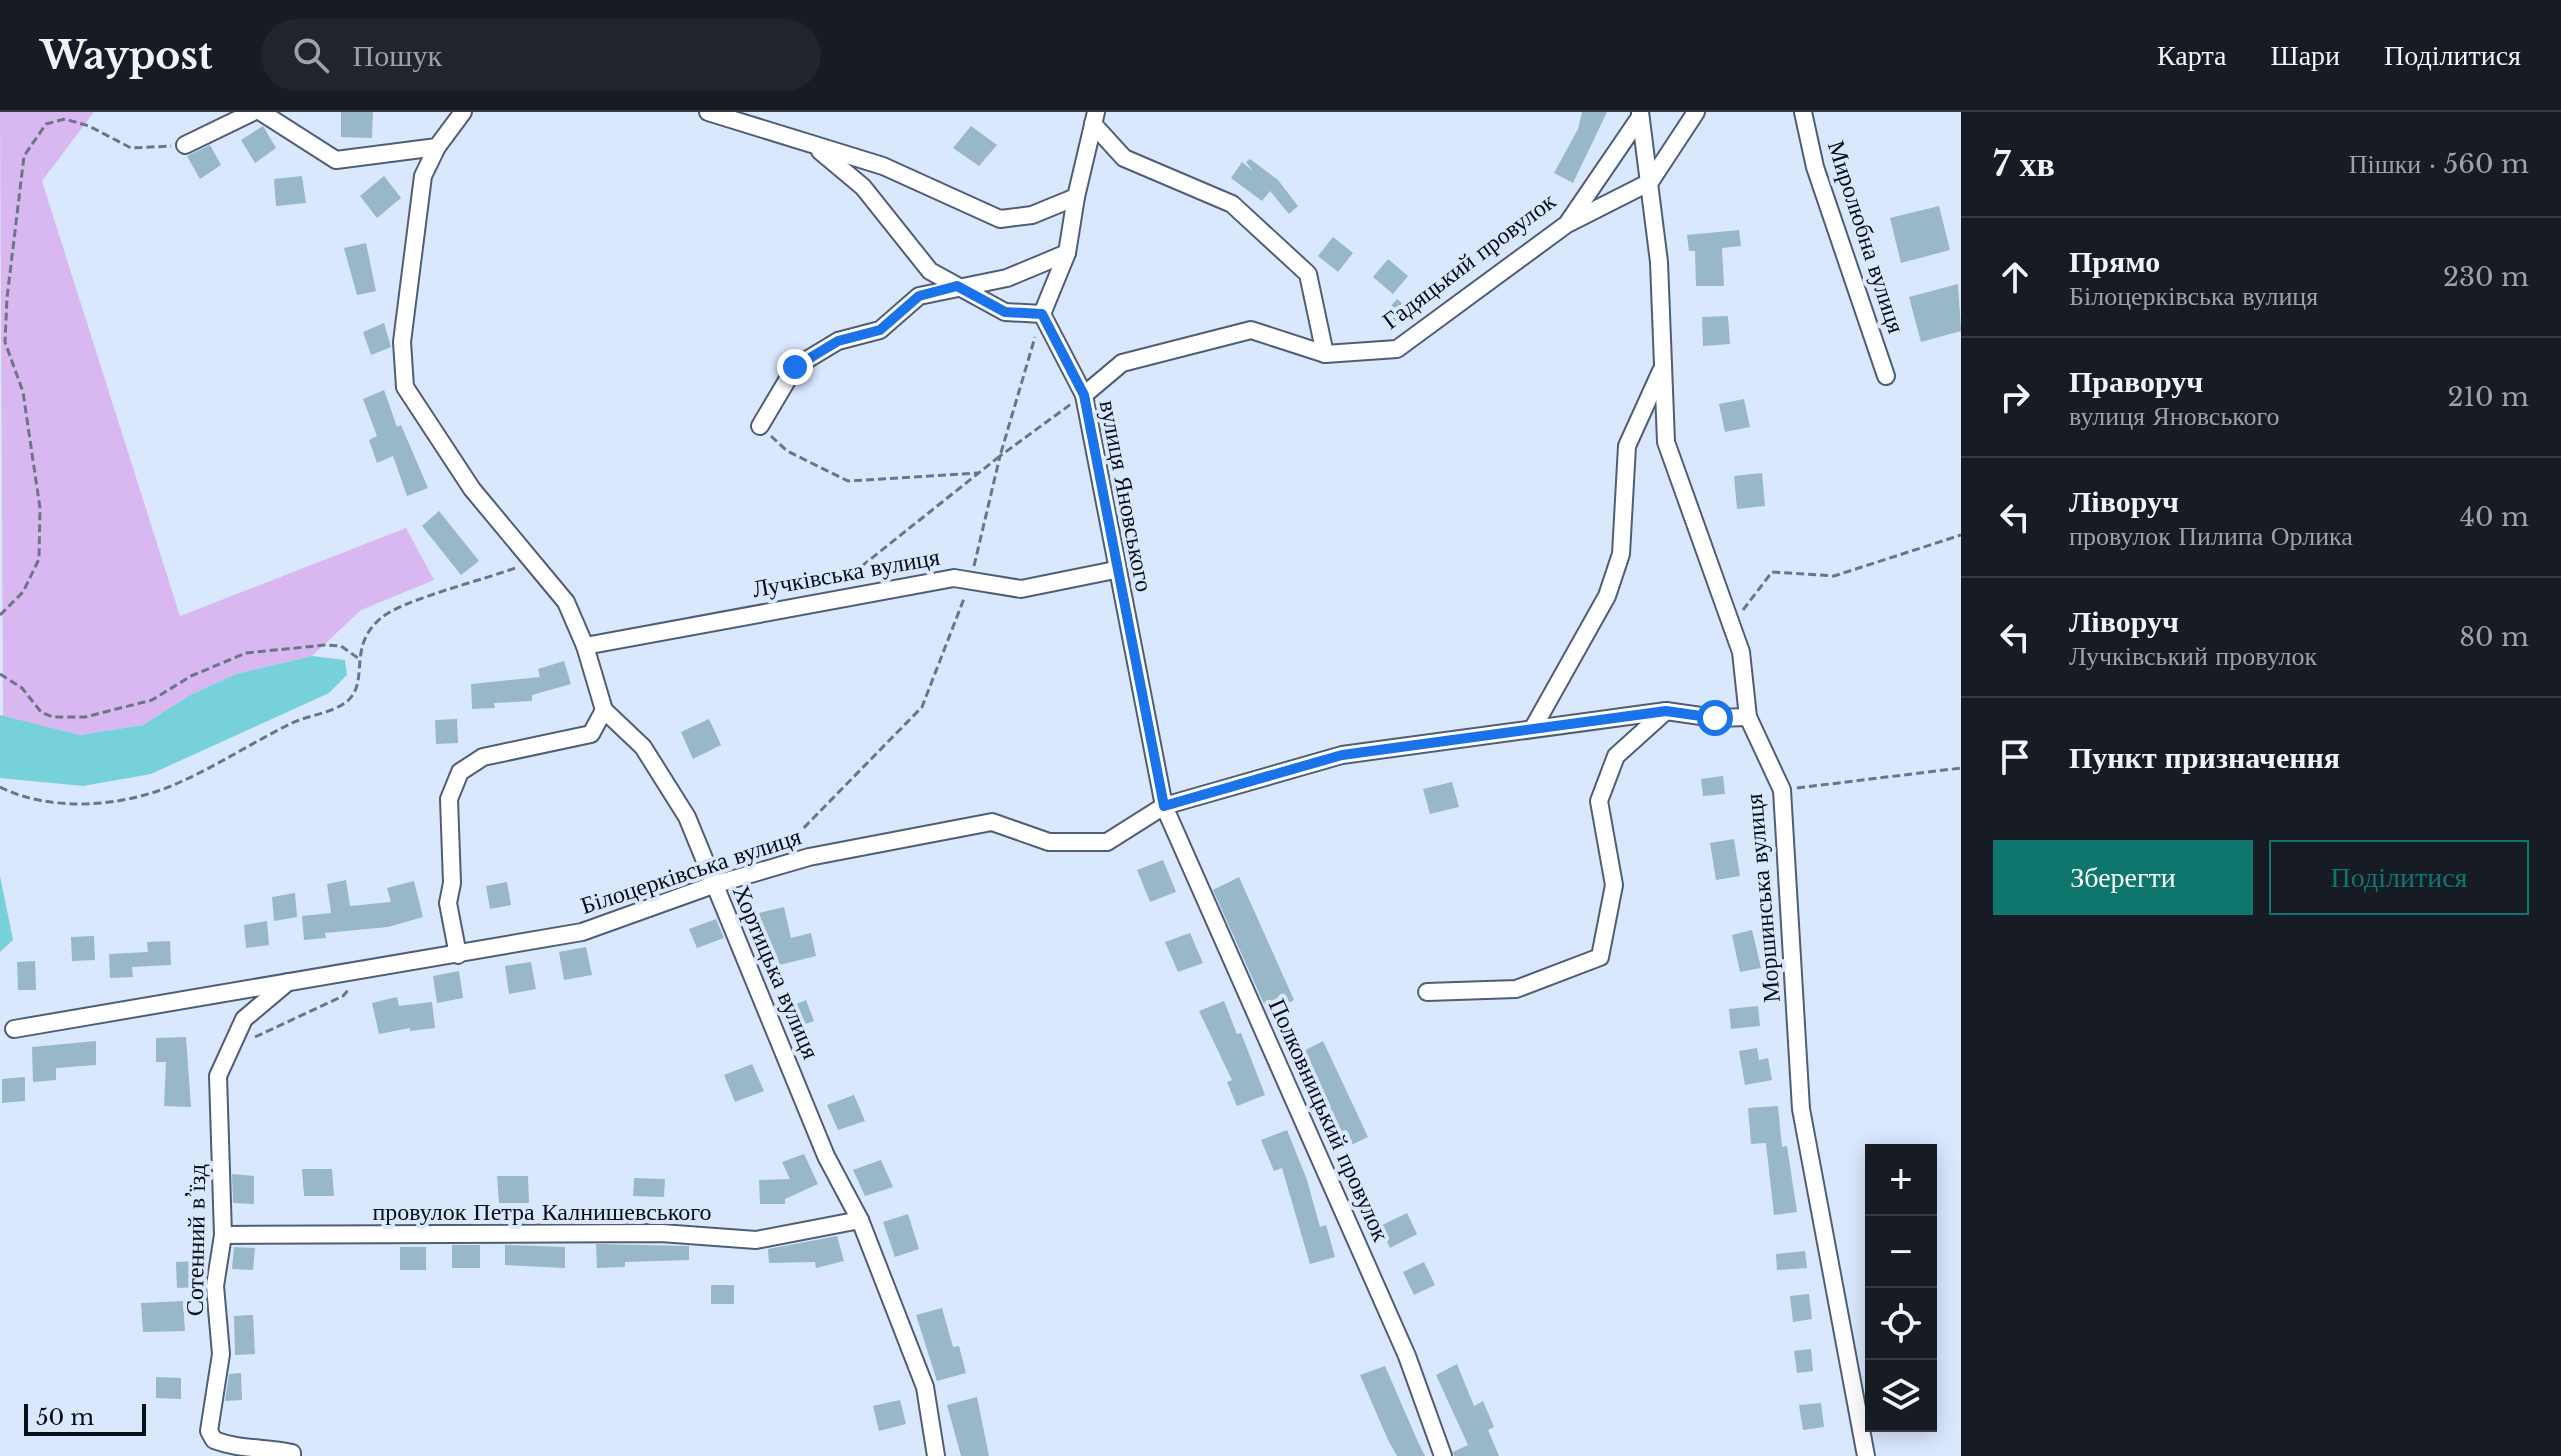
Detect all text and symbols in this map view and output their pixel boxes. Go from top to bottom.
search box [261,19,821,91]
text: Waypost [40,32,213,79]
icon: search [289,33,333,77]
text: Пошук [353,37,442,74]
text: Карта [2157,38,2226,73]
text: Шари [2270,38,2340,73]
text: Поділитися [2384,38,2521,73]
street label: Миролюбна вулиця [1822,137,1911,337]
text: 7 хв [1993,143,2055,185]
text: Пішки · 560 m [2349,148,2529,180]
street label: Гадяцький провулок [1376,186,1561,335]
text: Прямо [2069,243,2160,280]
icon: ahead [1993,255,2037,299]
text: 230 m [2443,261,2529,293]
text: Білоцерківська вулиця [2069,280,2318,312]
route end [777,349,813,385]
text: Праворуч [2069,363,2203,400]
icon: right [1993,375,2037,419]
text: 210 m [2447,381,2529,413]
street label: вулиця Яновського [1094,398,1159,594]
text: вулиця Яновського [2069,400,2280,432]
text: Ліворуч [2069,483,2179,520]
icon: left [1993,495,2037,539]
text: 40 m [2460,501,2529,533]
text: провулок Пилипа Орлика [2069,520,2353,552]
street label: Лучківська вулиця [750,542,942,603]
text: Ліворуч [2069,603,2179,640]
icon: left [1993,615,2037,659]
text: 80 m [2459,621,2529,653]
text: Лучківський провулок [2069,640,2317,672]
route start [1697,700,1733,736]
icon: arrive [1993,735,2037,779]
text: Пункт призначення [2069,739,2340,776]
street label: Моршинська вулиця [1739,792,1786,1004]
street label: Білоцерківська вулиця [577,821,805,920]
button: Зберегти [1993,840,2253,915]
button: Поділитися [2269,840,2529,915]
street label: Хортицька вулиця [727,881,826,1063]
street label: Полковницький провулок [1263,994,1396,1246]
map controls [1865,1144,1937,1432]
button: + [1865,1144,1937,1216]
street label: Сотенний в’їзд [180,1164,211,1316]
street label: провулок Петра Калнишевського [373,1197,711,1226]
button: − [1865,1216,1937,1288]
button: locate [1865,1288,1937,1360]
button: layers [1865,1360,1937,1432]
scale bar [24,1400,146,1436]
text: 50 m [36,1404,94,1431]

